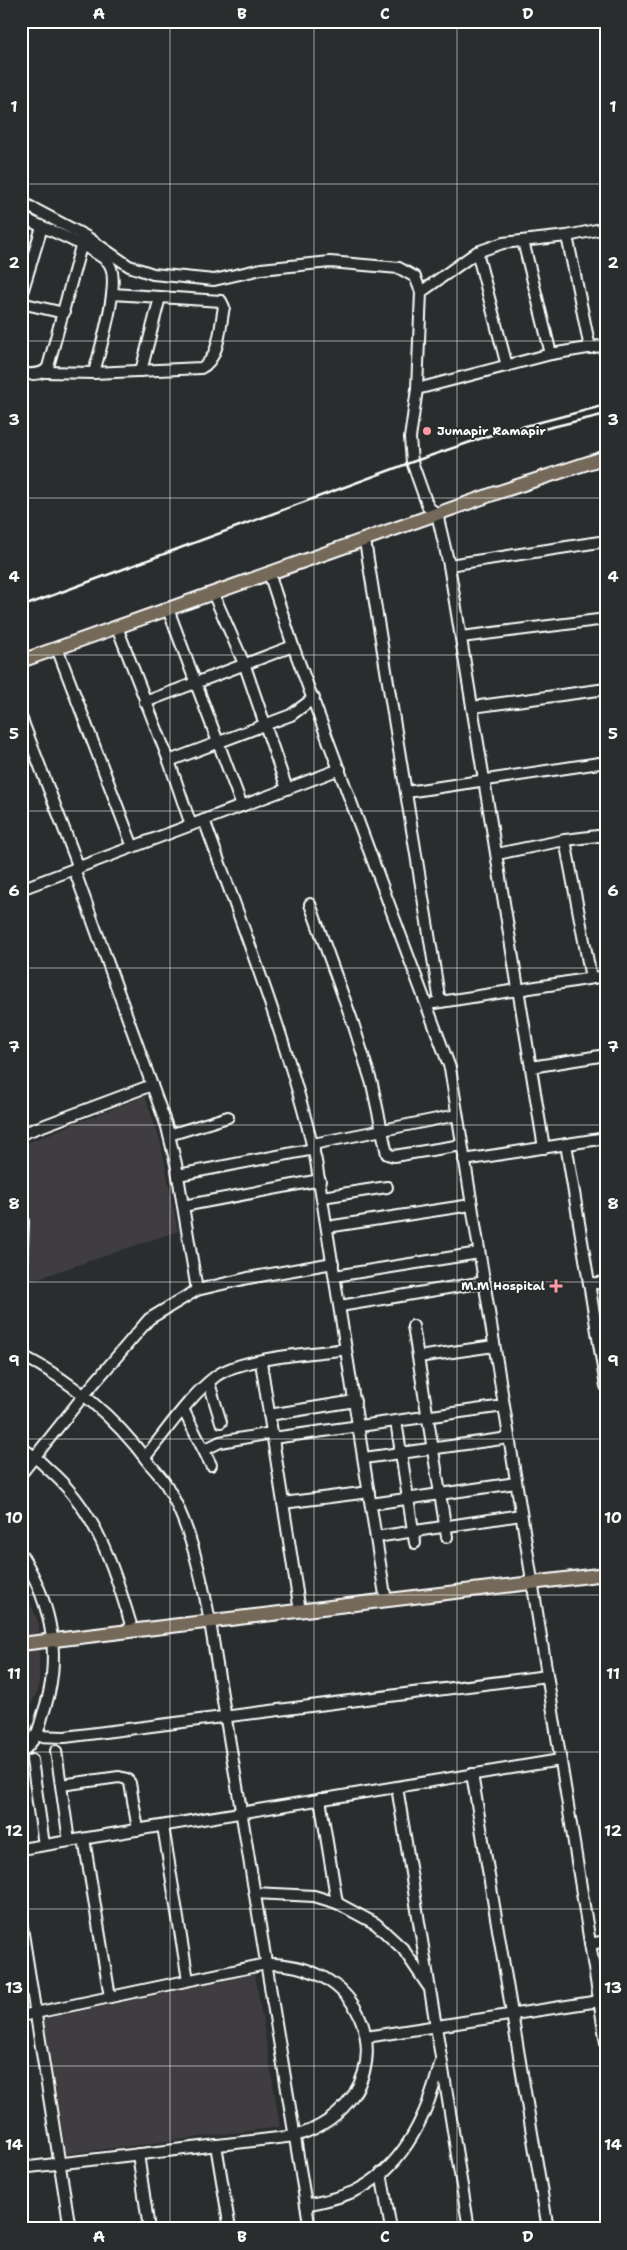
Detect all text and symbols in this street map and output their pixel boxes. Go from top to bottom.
text: A [93,3,105,24]
text: B [237,3,247,24]
text: C [380,3,390,24]
text: D [522,3,534,24]
text: 1 [10,96,18,117]
text: 1 [609,96,617,117]
text: 2 [8,252,20,273]
text: 2 [607,252,619,273]
text: 3 [8,409,20,430]
text: 3 [607,409,619,430]
place label: Jumapir Ramapir [437,423,546,439]
marker: Jumapir Ramapir [421,425,433,437]
text: 4 [8,566,20,587]
text: 4 [607,566,619,587]
text: 5 [9,723,19,744]
text: 5 [608,723,618,744]
text: 6 [8,880,20,901]
text: 6 [607,880,619,901]
text: 7 [8,1036,20,1057]
text: 7 [607,1036,619,1057]
text: 8 [8,1193,20,1214]
text: 8 [607,1193,619,1214]
place label: M.M Hospital [461,1278,545,1294]
marker: M.M Hospital [549,1279,563,1293]
text: 9 [8,1350,20,1371]
text: 9 [607,1350,619,1371]
text: 10 [5,1507,23,1528]
text: 10 [604,1507,622,1528]
text: 11 [7,1663,21,1684]
text: 11 [606,1663,620,1684]
text: 12 [5,1820,23,1841]
text: 12 [604,1820,622,1841]
text: 13 [5,1977,23,1998]
text: 13 [604,1977,622,1998]
text: 14 [5,2134,23,2155]
text: 14 [604,2134,622,2155]
text: A [93,2226,105,2247]
text: B [237,2226,247,2247]
text: C [380,2226,390,2247]
text: D [522,2226,534,2247]

